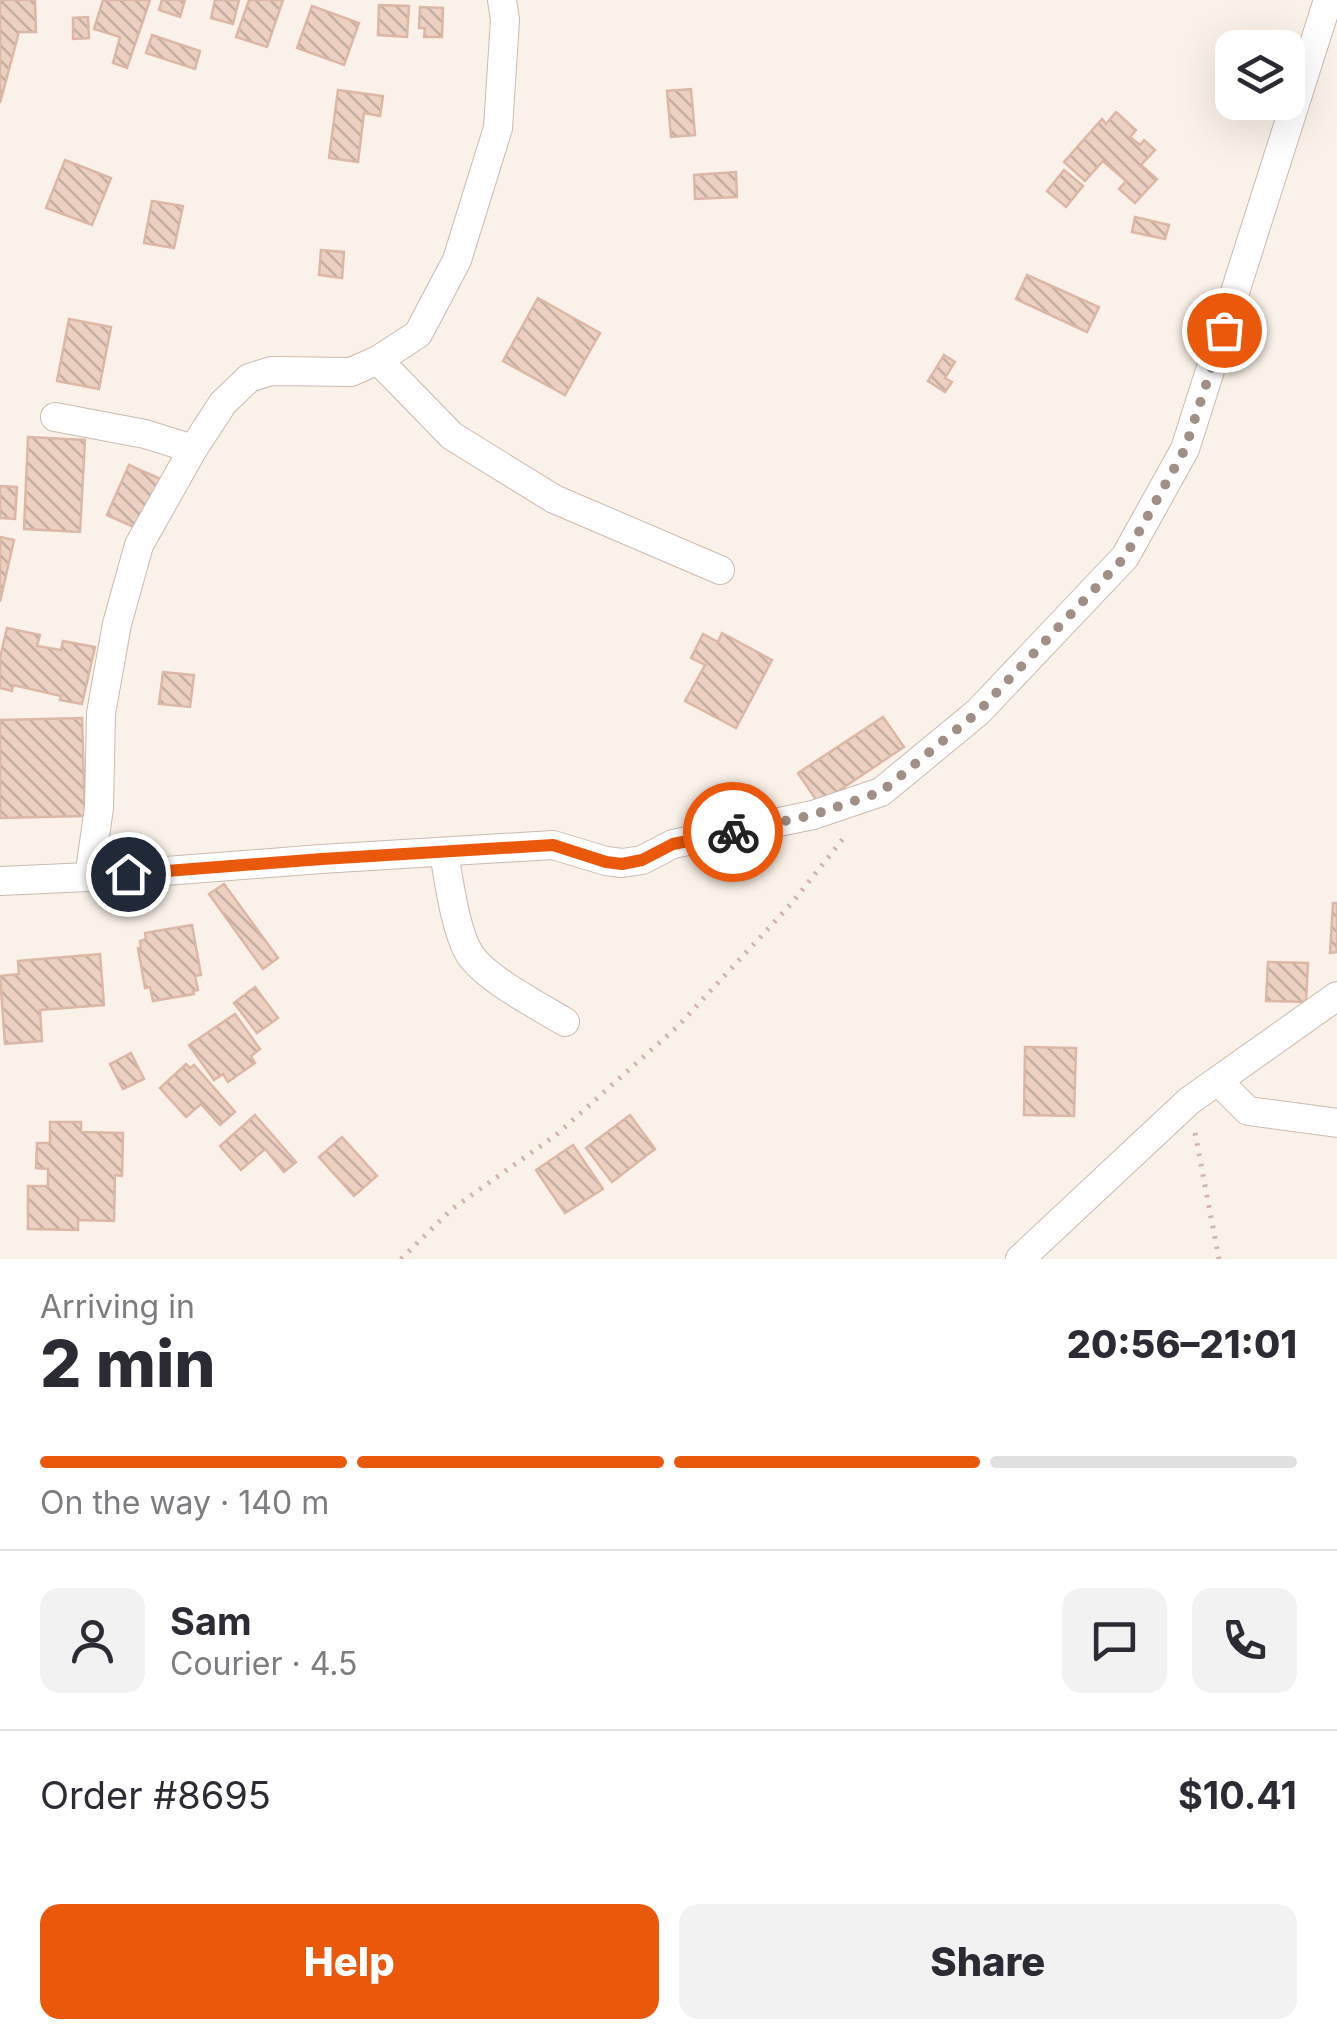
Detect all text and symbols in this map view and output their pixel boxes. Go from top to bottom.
map controls [1215,30,1305,120]
button: layers [1215,30,1305,120]
pin [1182,288,1267,373]
icon: bag [1197,303,1252,358]
courier [683,782,783,882]
icon: bike [706,805,761,860]
pin [86,832,171,917]
icon: home [101,847,156,902]
text: Arriving in [40,1287,195,1326]
text: 20:56–21:01 [1067,1321,1297,1367]
text: 2 min [40,1324,216,1403]
text: On the way · 140 m [40,1483,329,1522]
button: person [40,1588,145,1693]
button: chat [1062,1588,1167,1693]
button: phone [1192,1588,1297,1693]
text: Sam [170,1598,252,1644]
text: Courier · 4.5 [170,1644,358,1683]
text: Order #8695 [40,1772,271,1818]
text: $10.41 [1178,1772,1297,1818]
button: Help [40,1904,659,2019]
button: Share [679,1904,1297,2019]

